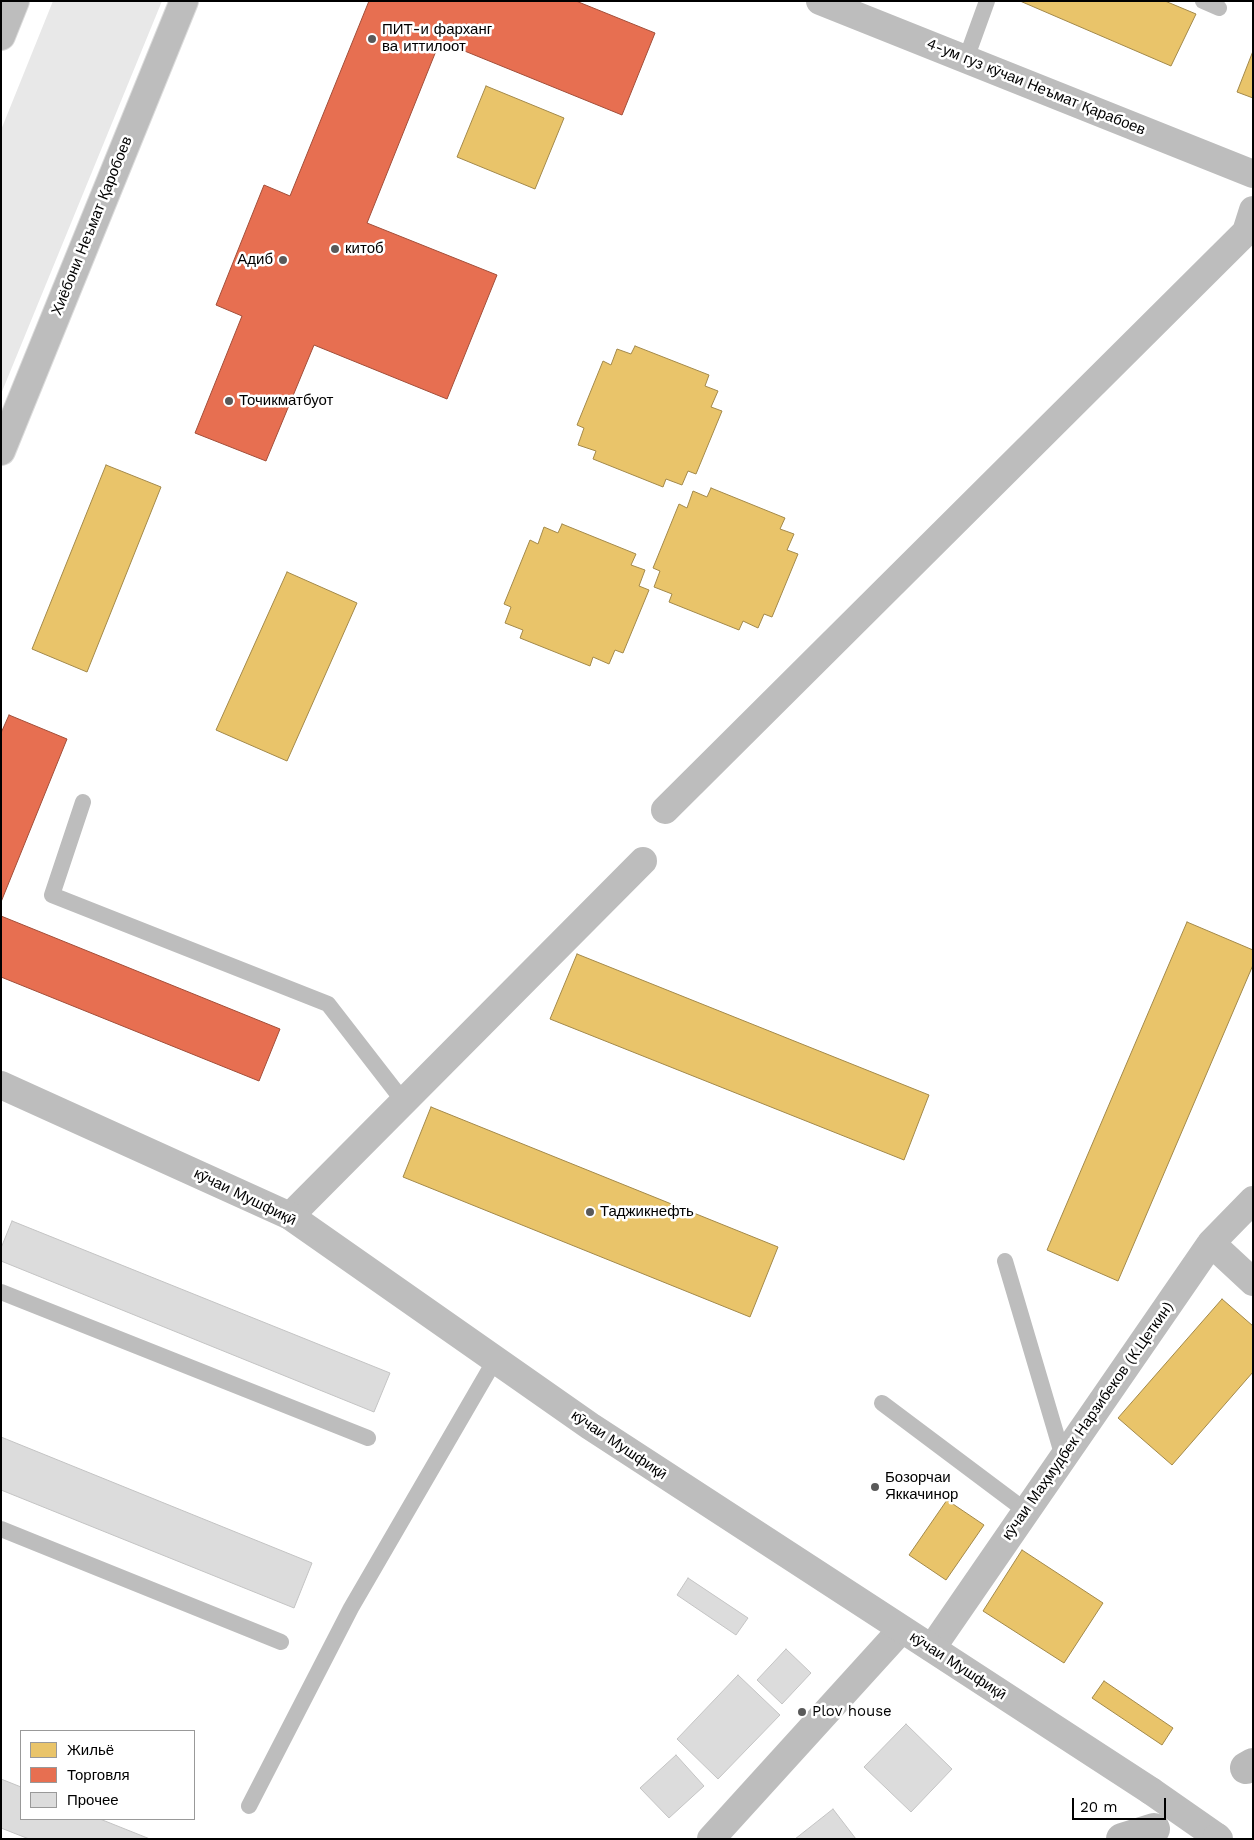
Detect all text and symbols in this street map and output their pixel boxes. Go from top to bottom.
place label: ПИТ-и фарханг ва иттилоот [382,21,492,56]
marker: ПИТ-и фарханг ва иттилоот [366,33,378,45]
street label: 4-ум гуз кӯчаи Неъмат Қарабоев [924,35,1148,139]
street label: Хиёбони Неъмат Қаробоев [48,134,136,318]
place label: китоб [345,240,384,258]
marker: китоб [329,243,341,255]
place label: Адиб [237,251,273,269]
marker: Адиб [277,254,289,266]
place label: Точикматбуот [239,392,333,410]
marker: Точикматбуот [223,395,235,407]
street label: кӯчаи Мушфиқӣ [191,1164,299,1230]
place label: Таджикнефть [600,1203,694,1221]
marker: Таджикнефть [584,1206,596,1218]
street label: кӯчаи Маҳмудбек Нарзибеков (К.Цеткин) [998,1298,1178,1544]
street label: кӯчаи Мушфиқӣ [568,1406,670,1484]
place label: Бозорчаи Яккачинор [885,1469,958,1504]
marker: Бозорчаи Яккачинор [869,1481,881,1493]
street label: кӯчаи Мушфиқӣ [906,1628,1010,1704]
place label: Plov house [812,1703,892,1721]
marker: Plov house [796,1706,808,1718]
legend [20,1730,195,1820]
text: Жильё [67,1741,114,1759]
text: Торговля [67,1766,130,1784]
scale bar [1074,1788,1168,1820]
text: Прочее [67,1791,119,1809]
text: 20 m [1080,1798,1118,1816]

